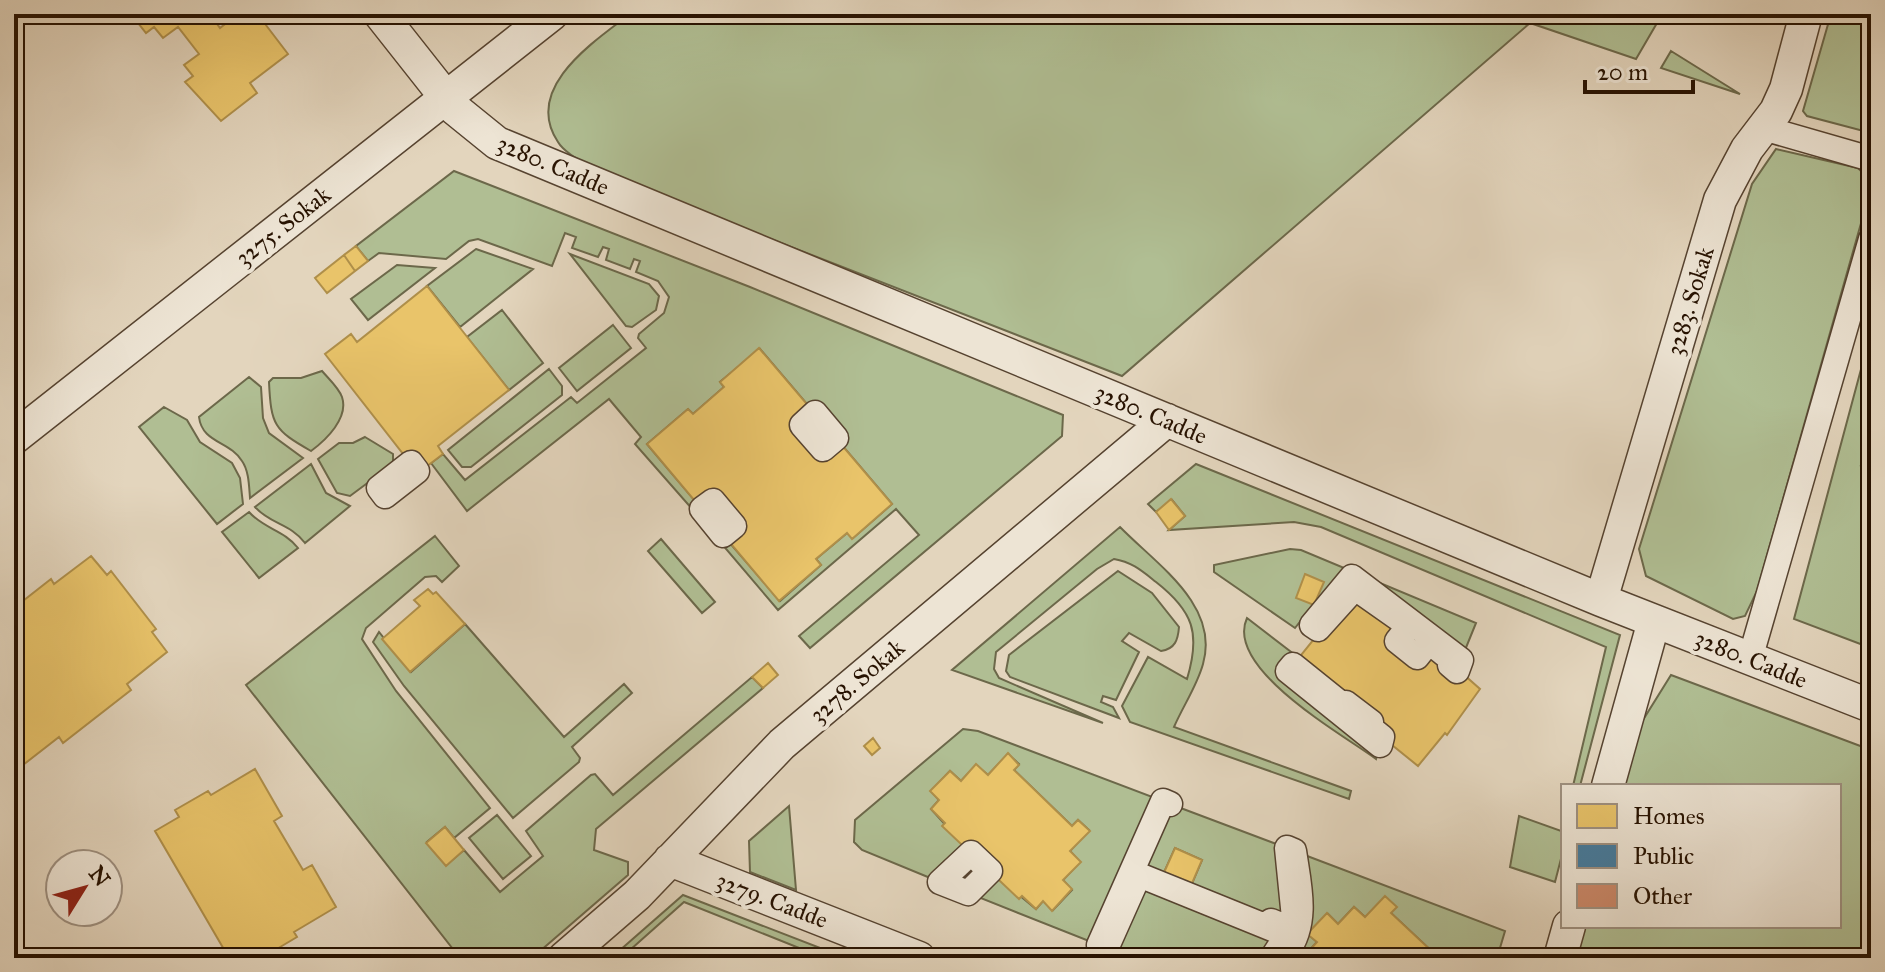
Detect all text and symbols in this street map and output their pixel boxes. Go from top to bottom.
scale bar [1585,44,1693,94]
text: 20 m [1597,57,1648,87]
street label: 3280. Cadde [492,128,614,202]
street label: 3275. Sokak [229,179,337,273]
street label: 3283. Sokak [1659,242,1721,359]
street label: 3280. Cadde [1090,377,1212,451]
street label: 3280. Cadde [1690,623,1812,695]
street label: 3278. Sokak [803,632,911,729]
legend [1561,784,1841,928]
text: Homes [1633,801,1705,831]
text: Public [1633,841,1694,871]
north arrow [44,848,124,928]
text: N [83,861,116,892]
street label: 3279. Cadde [712,865,832,935]
text: Other [1633,881,1692,911]

